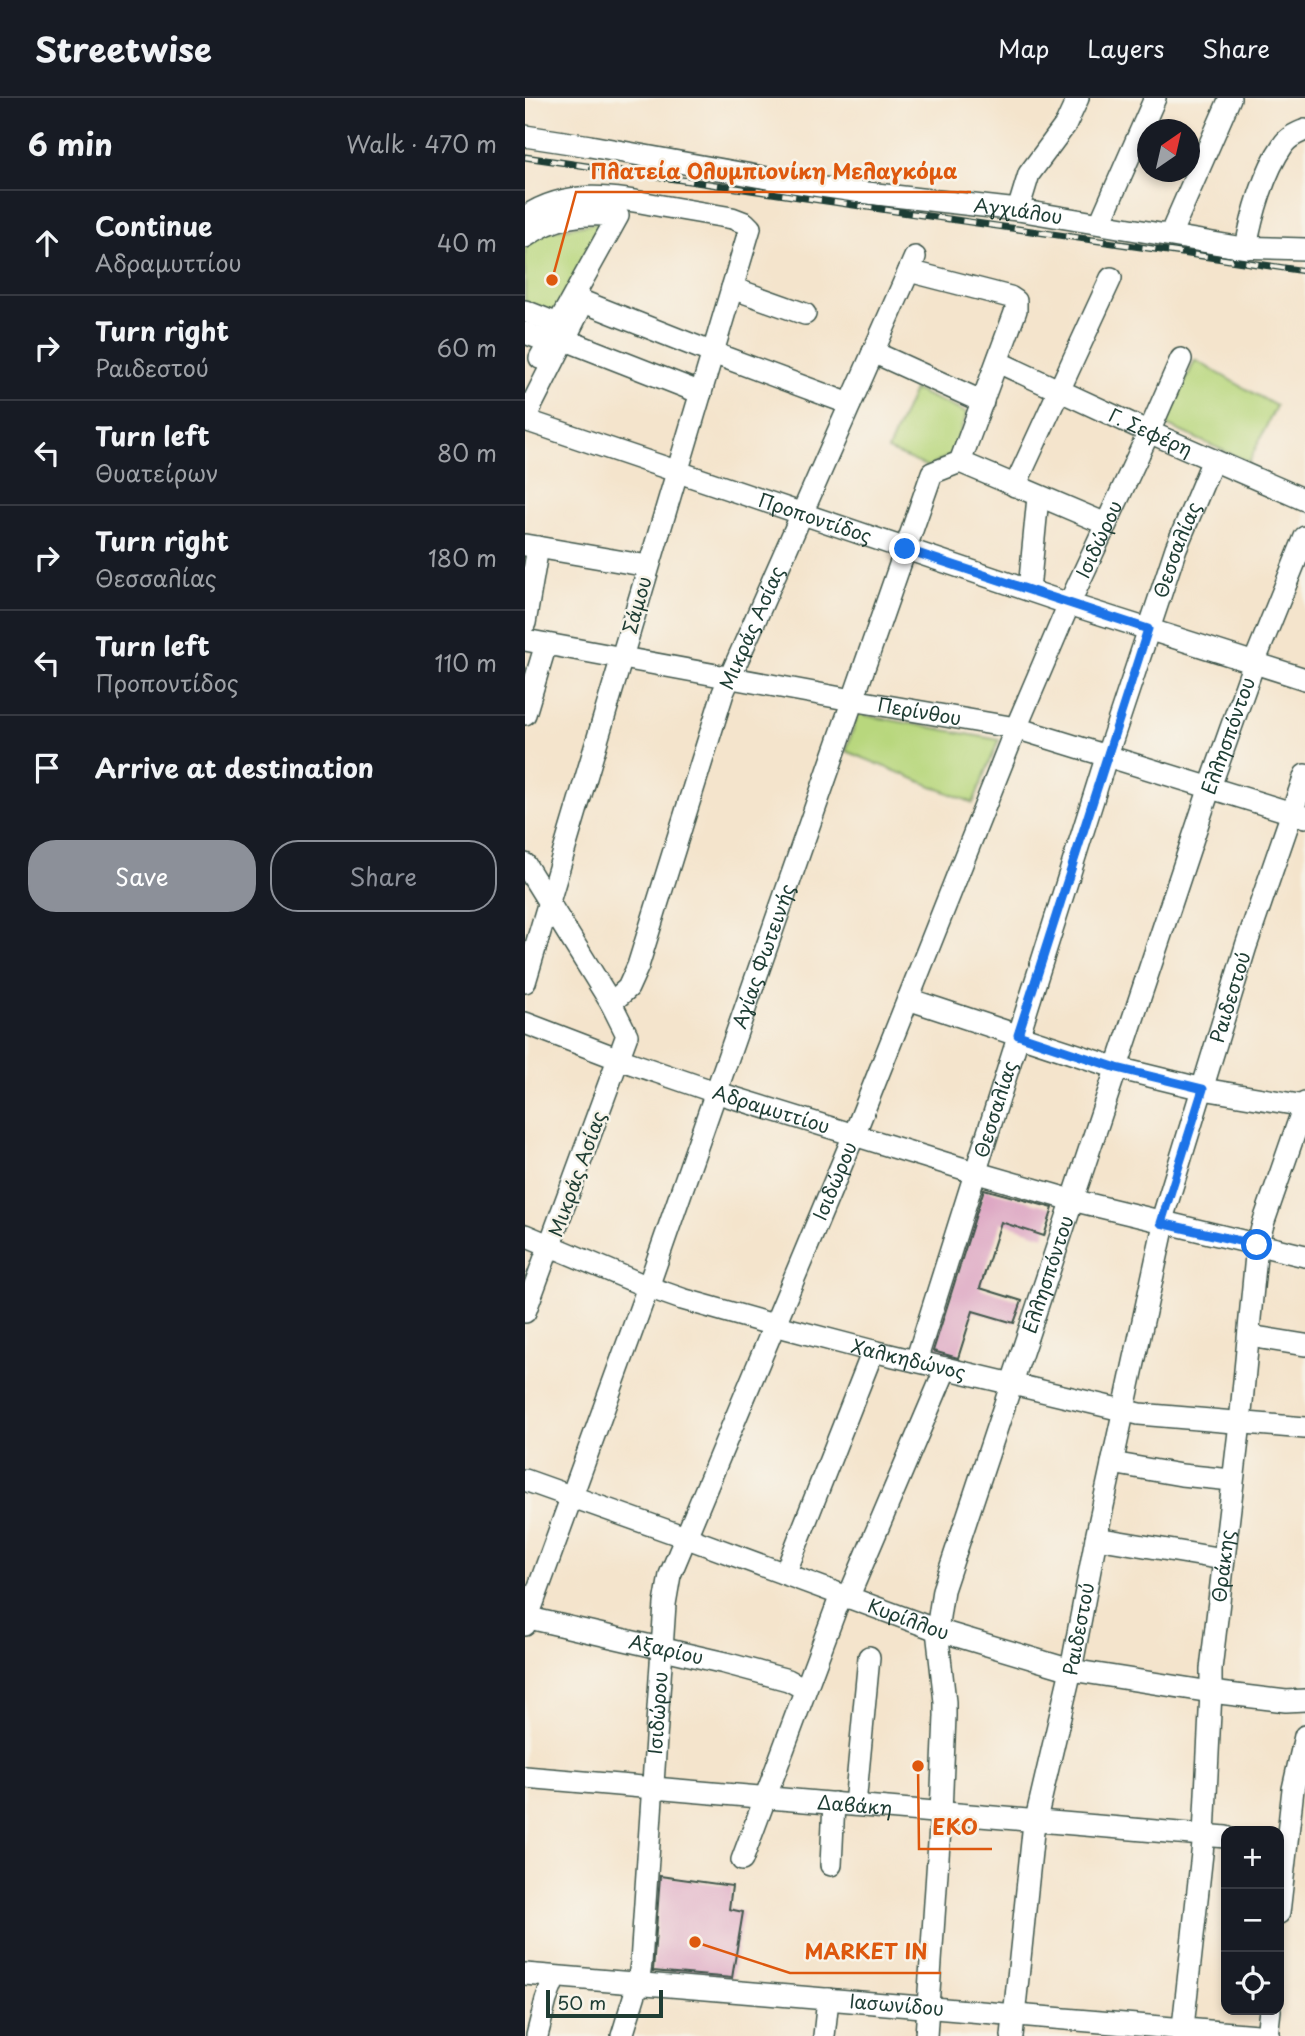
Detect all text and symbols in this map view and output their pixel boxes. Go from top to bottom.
text: Streetwise [35,23,212,73]
text: Map [998,30,1049,66]
text: Layers [1087,30,1164,66]
text: Share [1202,30,1270,66]
north arrow [1137,119,1200,182]
text: 6 min [28,121,113,166]
text: Walk · 470 m [346,126,497,161]
callout: Πλατεία Ολυμπιονίκη Μελαγκόμα [576,150,971,192]
text: Πλατεία Ολυμπιονίκη Μελαγκόμα [591,154,958,186]
street label: Αγχιάλου [972,190,1065,230]
text: Continue [95,206,212,245]
icon: ahead [28,224,66,262]
text: 40 m [437,225,497,260]
text: Αδραμυττίου [95,245,242,280]
text: Turn right [95,311,229,350]
icon: right [28,329,66,367]
text: 60 m [437,330,497,365]
text: Ραιδεστού [95,350,209,385]
street label: Γ. Σεφέρη [1105,400,1197,462]
text: Turn left [95,416,210,455]
icon: left [28,434,66,472]
text: 80 m [437,435,497,470]
text: Θυατείρων [95,455,219,490]
street label: Προποντίδος [755,485,876,549]
street label: Ισιδώρου [1068,495,1128,582]
street label: Θεσσαλίας [1145,497,1207,601]
text: Turn right [95,521,229,560]
route end [889,533,920,564]
icon: right [28,539,66,577]
text: 180 m [428,540,497,575]
text: Θεσσαλίας [95,560,217,595]
street label: Μικράς Ασίας [711,561,790,694]
street label: Σάμου [615,573,658,637]
text: Turn left [95,626,210,665]
icon: left [28,644,66,682]
text: 110 m [435,645,497,680]
text: Προποντίδος [95,665,239,700]
street label: Ελλησπόντου [1194,673,1261,798]
street label: Περίνθου [876,690,964,731]
text: Arrive at destination [95,748,374,787]
icon: arrive [28,749,66,787]
button: Save [28,840,256,912]
button: Share [270,840,497,912]
street label: Αγίας Φωτεινής [724,880,801,1032]
street label: Ραιδεστού [1202,948,1256,1046]
street label: Θεσσαλίας [966,1057,1023,1161]
street label: Αδραμυττίου [709,1077,834,1140]
street label: Μικράς Ασίας [540,1107,612,1241]
street label: Ισιδώρου [805,1137,863,1224]
street label: Ελλησπόντου [1014,1211,1080,1337]
route start [1241,1229,1272,1260]
street label: Χαλκηδώνος [848,1331,969,1386]
street label: Θράκης [1204,1528,1240,1604]
street label: Ραιδεστού [1055,1580,1100,1678]
street label: Κυρίλλου [864,1591,953,1646]
street label: Αξαρίου [626,1626,707,1671]
street label: Ισιδώρου [640,1671,673,1755]
street label: Δαβάκη [816,1787,894,1821]
callout: ΕΚΟ [919,1807,992,1849]
text: ΕΚΟ [932,1810,978,1842]
map controls [1221,1826,1284,2015]
button: + [1221,1826,1284,1889]
button: − [1221,1889,1284,1952]
callout: MARKET IN [790,1931,941,1973]
text: MARKET IN [805,1934,927,1966]
button: locate [1221,1952,1284,2015]
street label: Ιασωνίδου [848,1986,945,2022]
scale bar [546,1987,663,2019]
text: 50 m [557,1988,606,2016]

